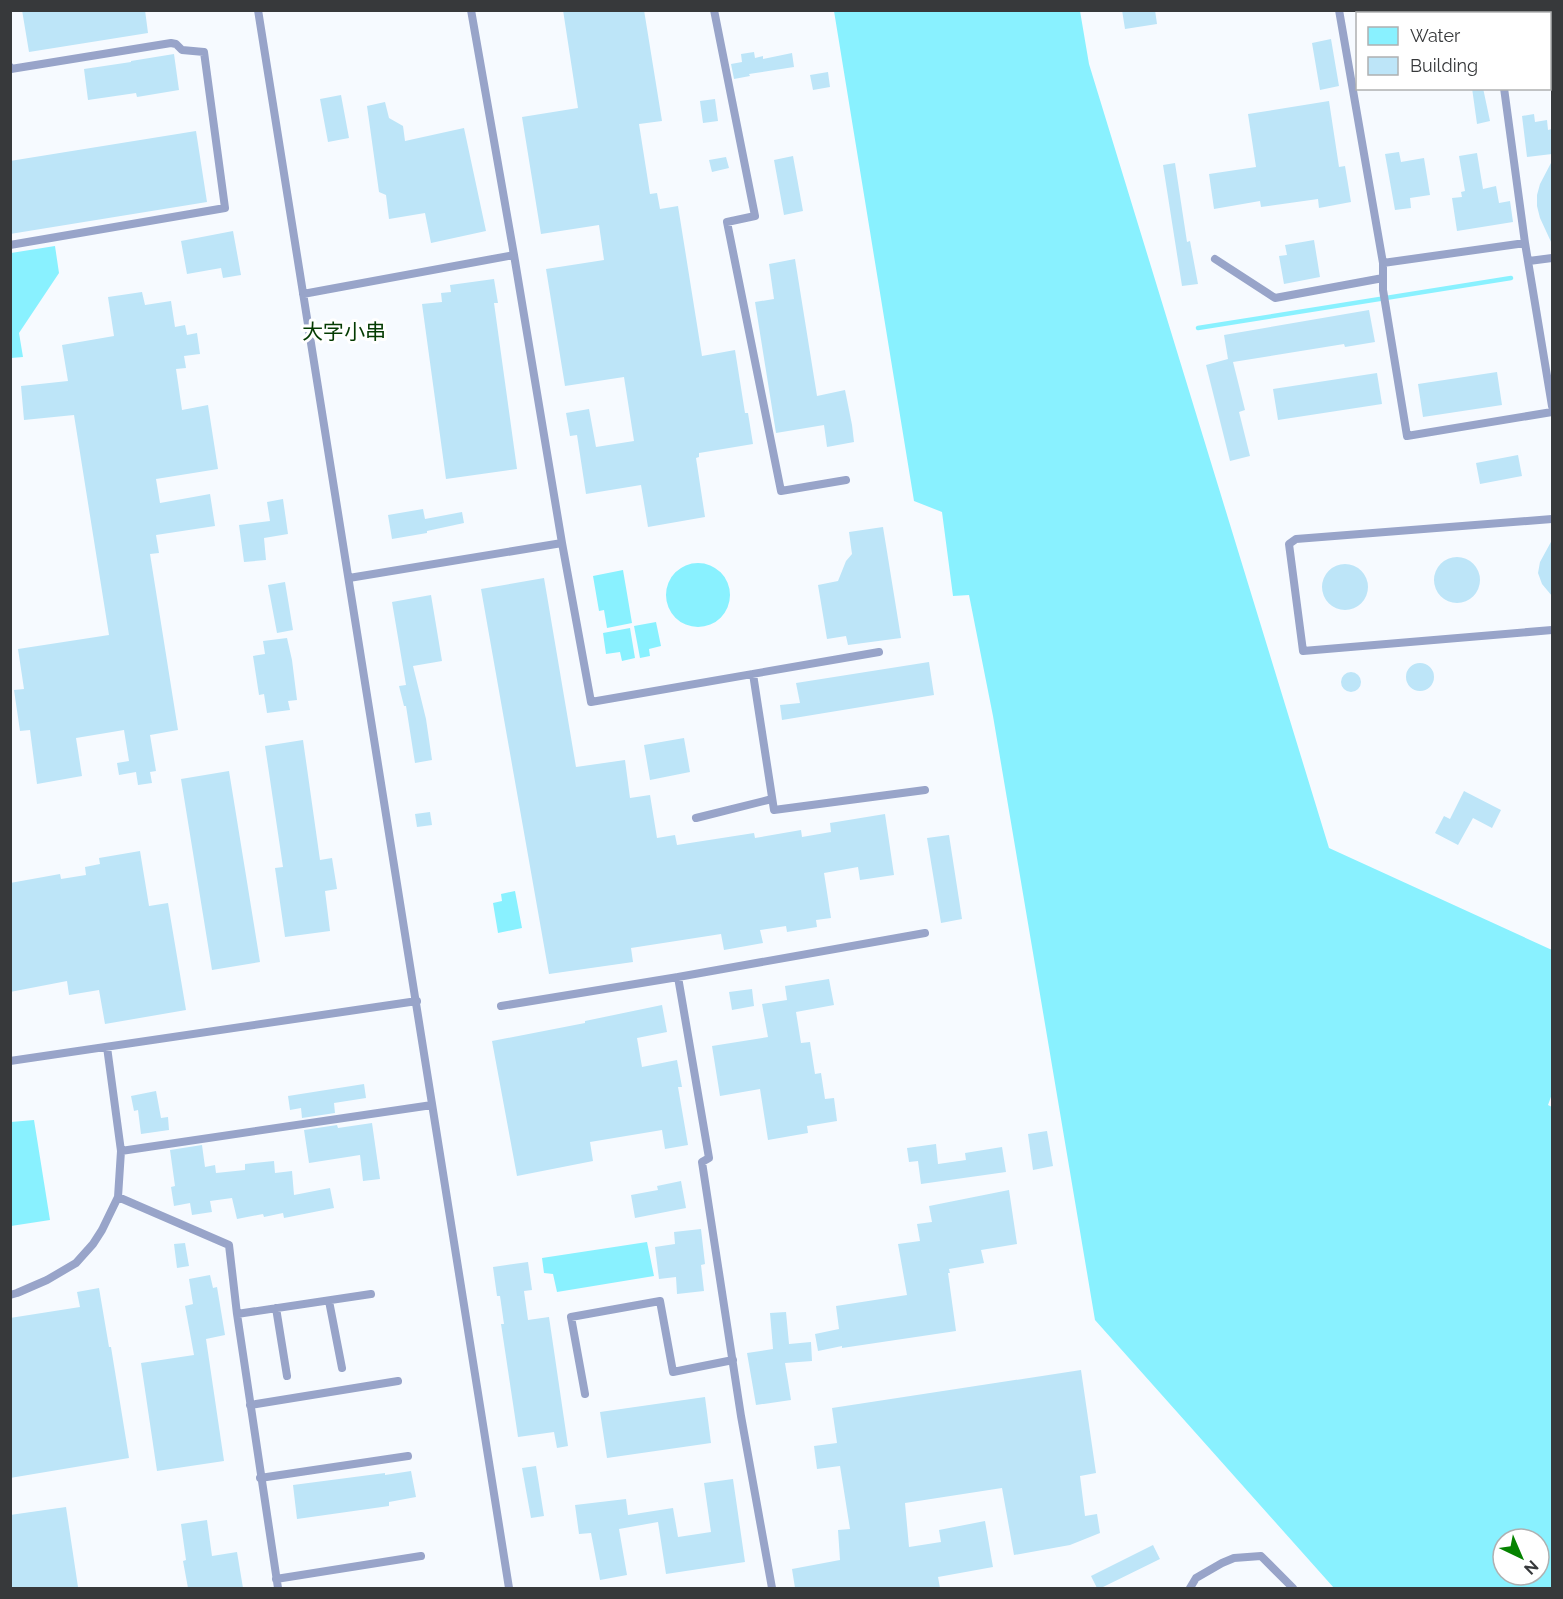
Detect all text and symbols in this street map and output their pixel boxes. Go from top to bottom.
legend [1356,12,1551,90]
text: Water [1410,25,1461,46]
text: Building [1410,55,1478,76]
district label: 大字小串 [302,319,386,344]
north arrow [1491,1527,1551,1587]
text: N [1520,1556,1542,1579]

